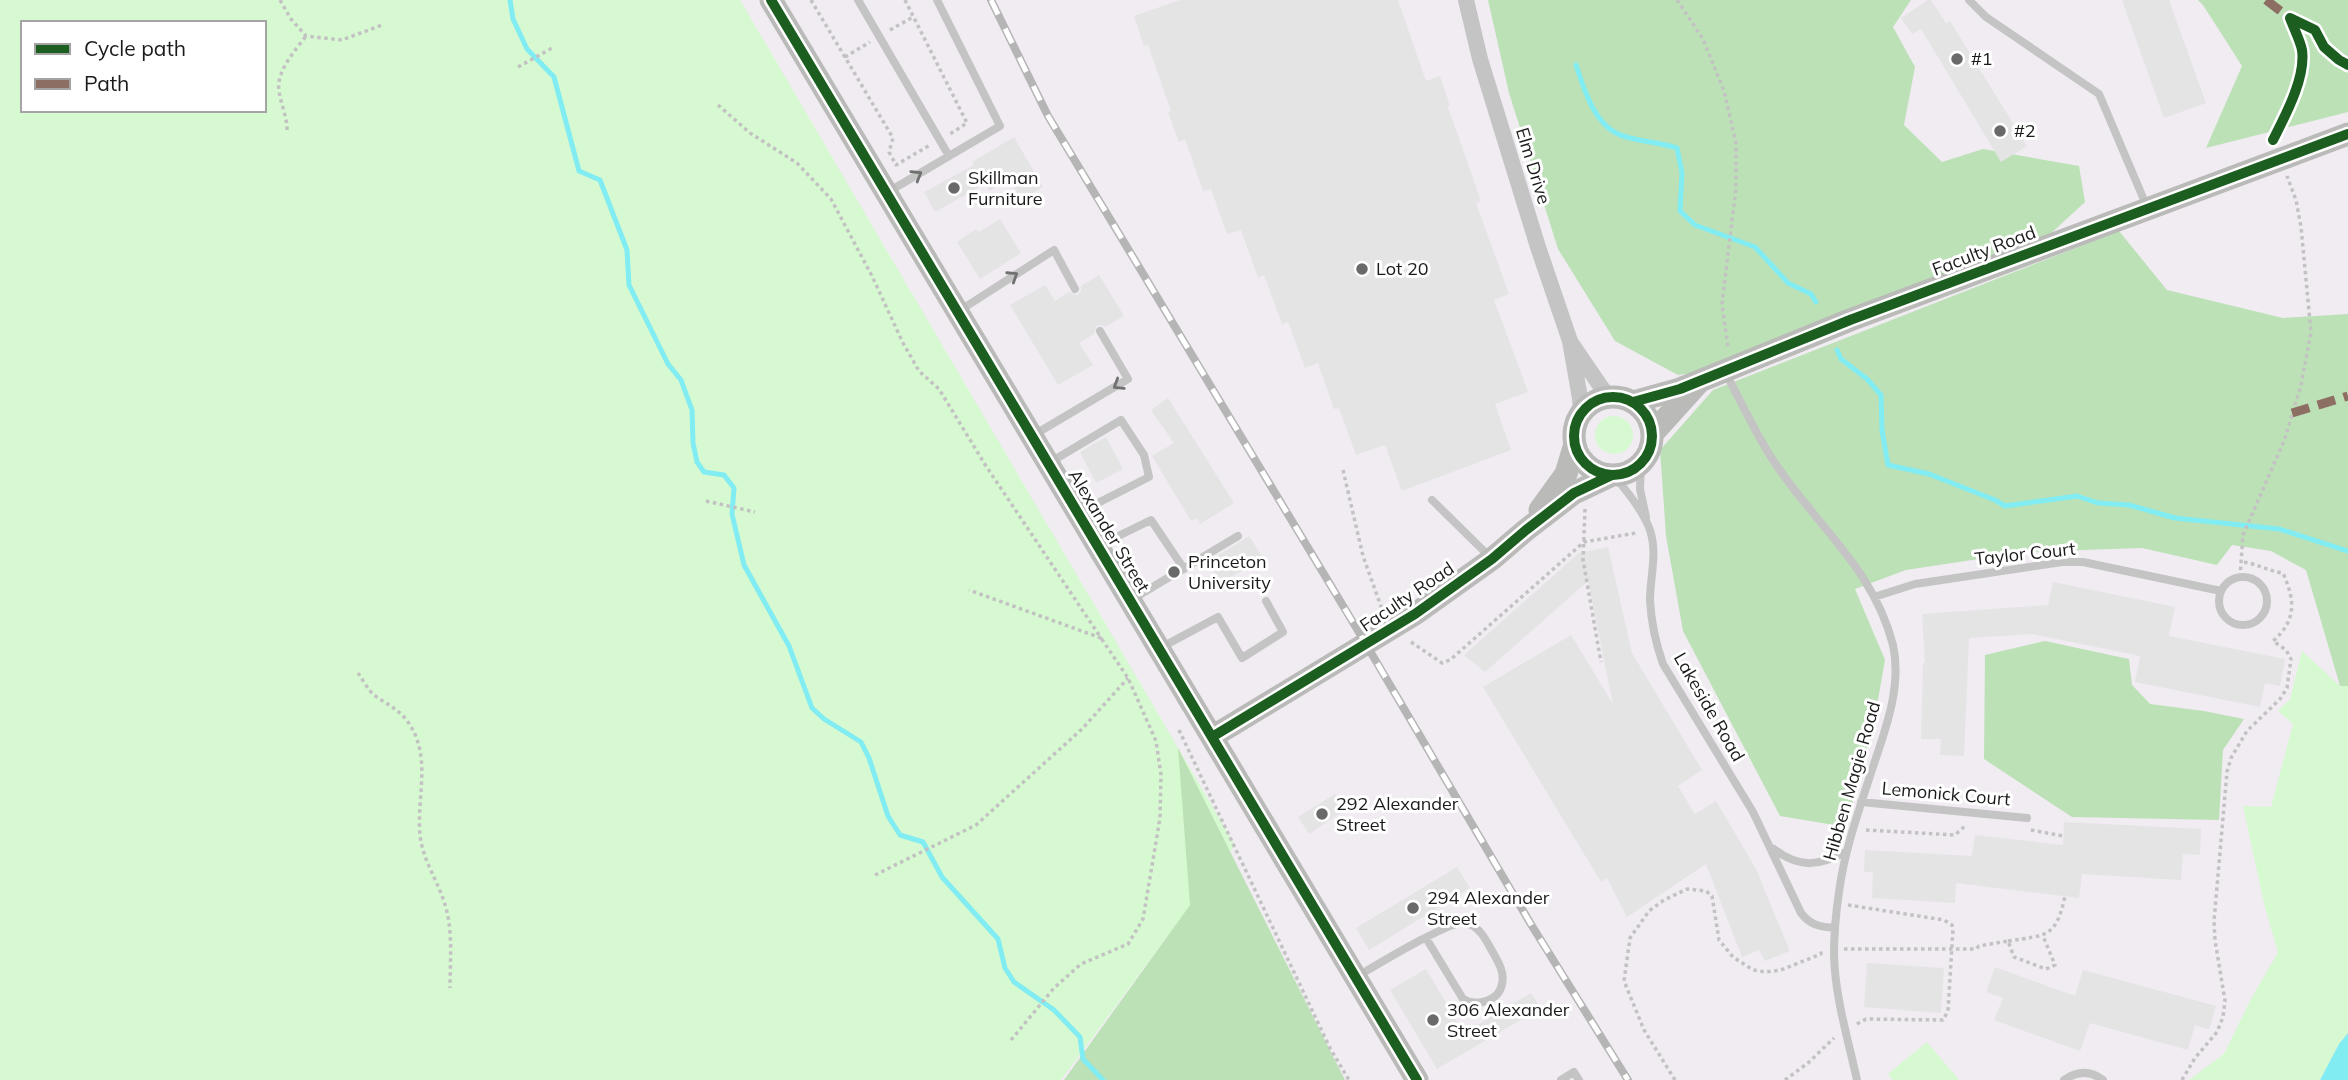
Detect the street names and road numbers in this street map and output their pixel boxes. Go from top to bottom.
street label: Elm Drive [1511,125,1556,207]
street label: Faculty Road [1929,220,2039,281]
street label: Alexander Street [1064,465,1155,597]
street label: Taylor Court [1973,537,2076,570]
street label: Faculty Road [1355,557,1458,637]
street label: Lakeside Road [1669,648,1750,765]
street label: Hibben Magie Road [1818,699,1885,863]
street label: Lemonick Court [1881,776,2011,811]

